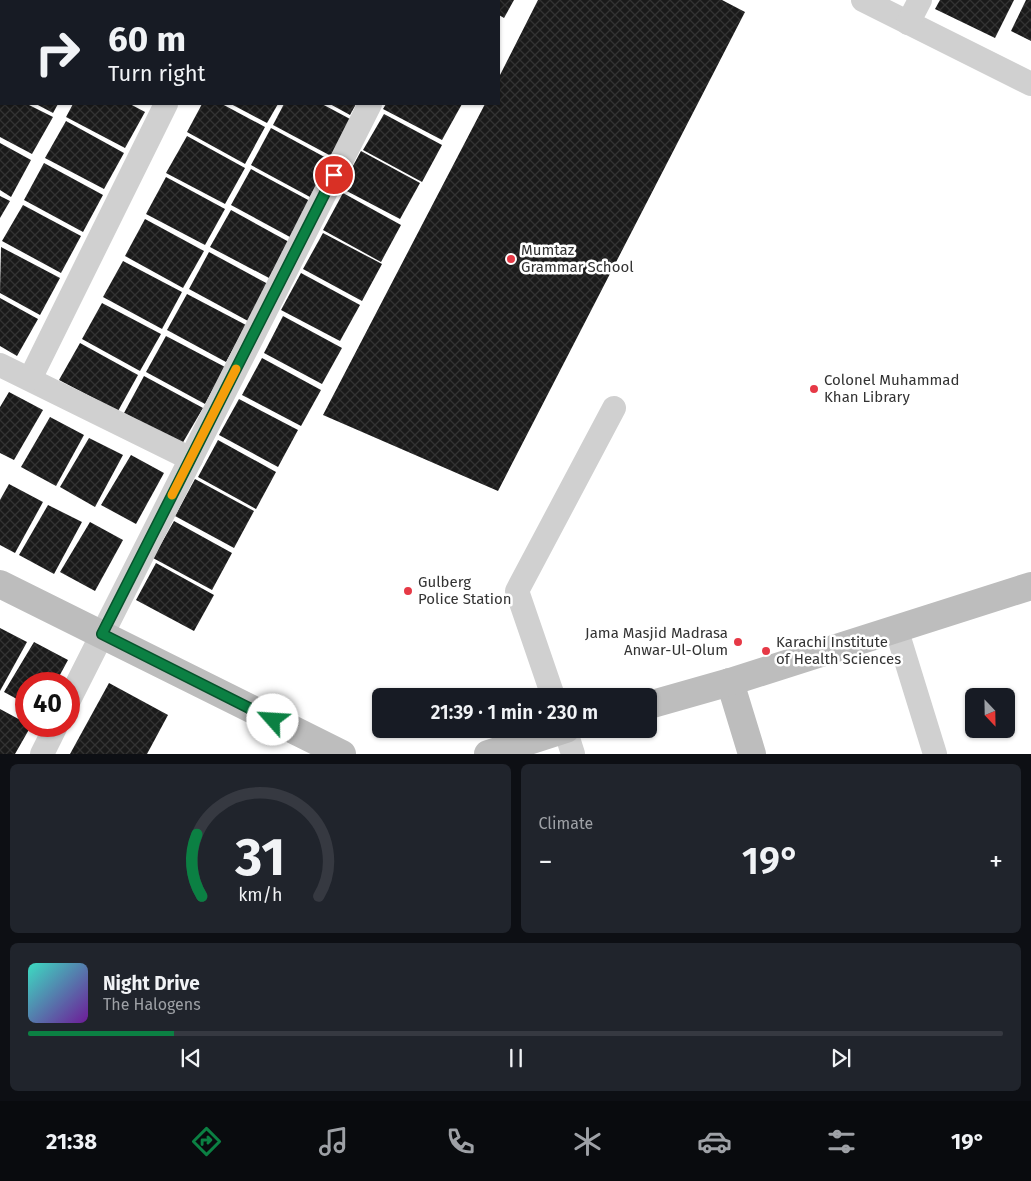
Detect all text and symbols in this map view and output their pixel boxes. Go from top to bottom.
text: 60 m [108,18,186,60]
icon: right [25,20,90,85]
text: Turn right [108,60,205,87]
pin [313,154,355,196]
icon: arrive [320,161,348,189]
place label: Mumtaz Grammar School [521,241,634,276]
marker: Mumtaz Grammar School [505,253,517,265]
place label: Colonel Muhammad Khan Library [824,371,959,406]
marker: Colonel Muhammad Khan Library [808,383,820,395]
place label: Gulberg Police Station [418,573,512,608]
marker: Gulberg Police Station [402,585,414,597]
place label: Jama Masjid Madrasa Anwar-Ul-Olum [585,624,728,659]
place label: Karachi Institute of Health Sciences [776,633,901,668]
marker: Jama Masjid Madrasa Anwar-Ul-Olum [732,636,744,648]
marker: Karachi Institute of Health Sciences [760,645,772,657]
speed limit sign: 40 [15,672,80,737]
north arrow [965,688,1015,738]
map controls [965,688,1015,738]
position arrow [246,693,298,745]
text: 21:39 · 1 min · 230 m [431,701,598,724]
text: Climate [539,814,593,833]
text: 31 [234,826,285,889]
text: 19° [742,838,800,884]
text: − [539,845,553,878]
text: + [989,845,1003,878]
text: km/h [238,884,282,906]
text: Night Drive [103,972,200,995]
text: The Halogens [103,995,201,1014]
icon: previous [177,1044,205,1072]
icon: pause [502,1044,530,1072]
icon: next [827,1044,855,1072]
icon: directions [189,1124,224,1159]
icon: music [316,1124,351,1159]
icon: phone [443,1124,478,1159]
icon: climate [570,1124,605,1159]
icon: car [697,1124,732,1159]
icon: filters [824,1124,859,1159]
text: 21:38 [46,1128,97,1155]
text: 19° [951,1128,985,1155]

